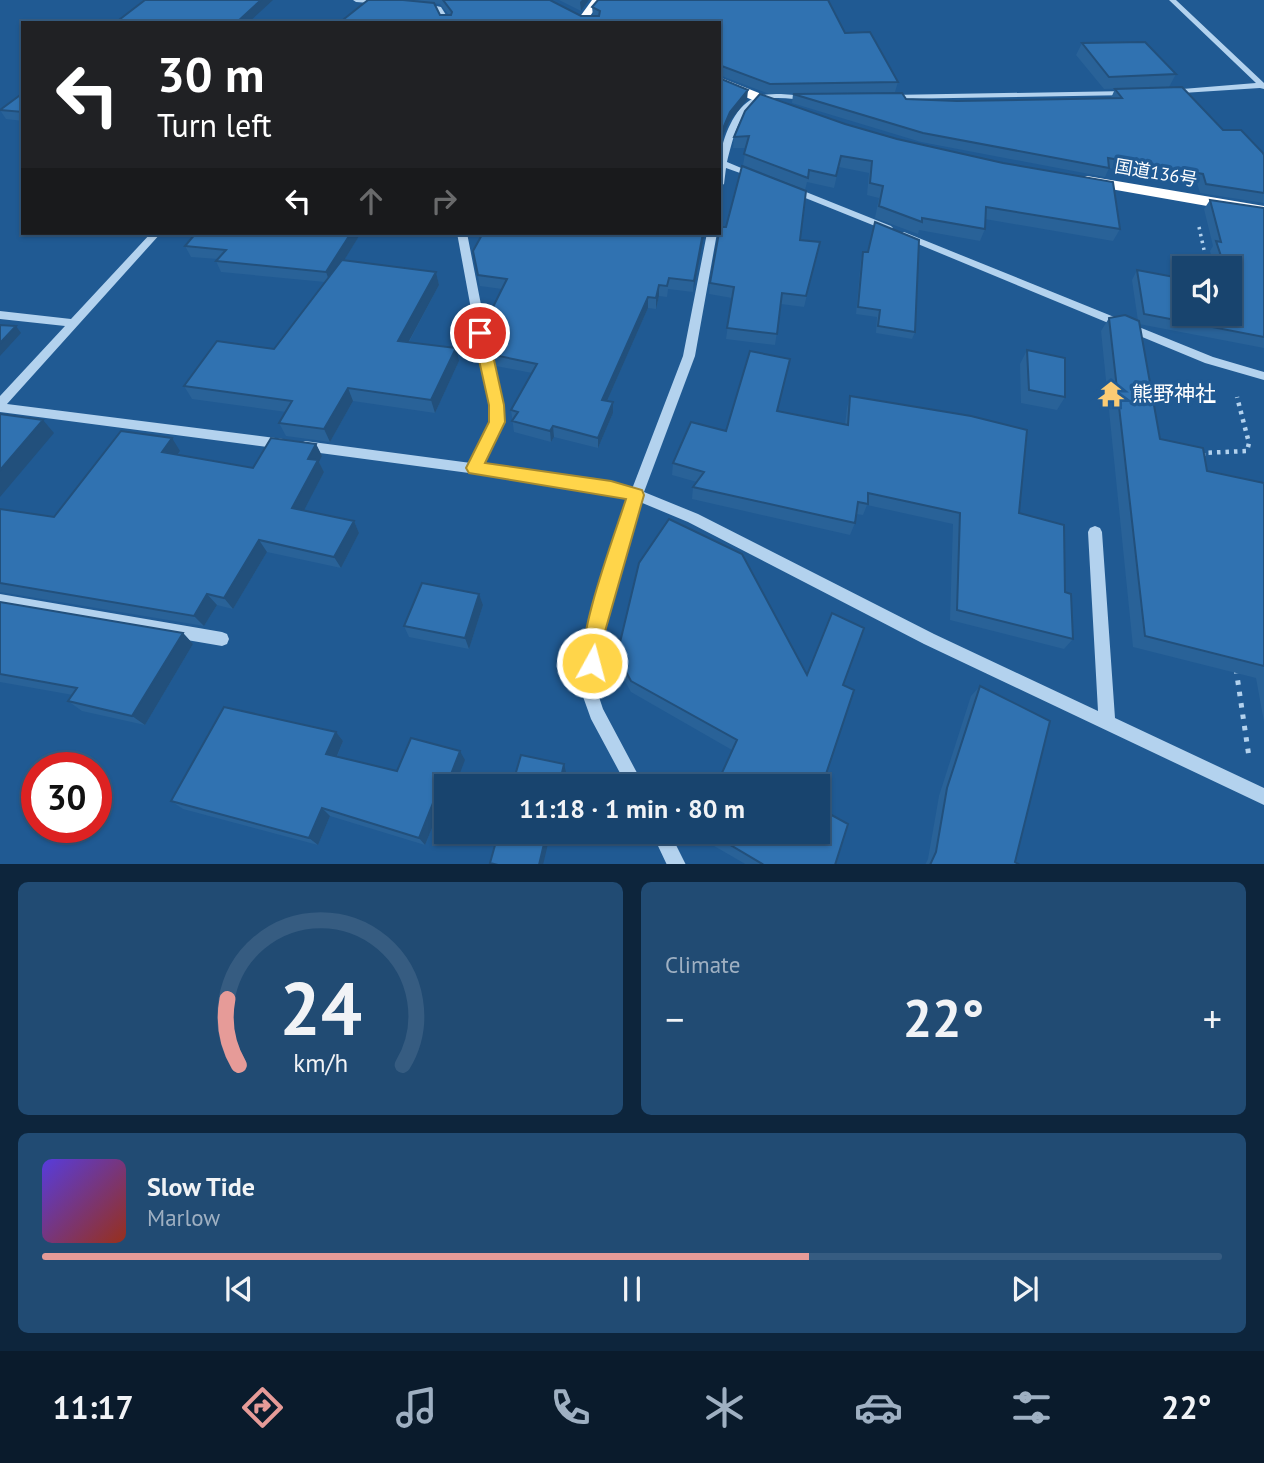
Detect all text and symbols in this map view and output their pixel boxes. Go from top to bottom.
text: 30 m [157,42,264,106]
icon: left [42,49,133,140]
text: Turn left [157,104,272,146]
street label: 国道136号 [1113,154,1199,191]
icon: left [279,182,317,220]
icon: ahead [352,182,390,220]
icon: right [425,182,463,220]
map controls [1172,256,1242,326]
button: sound [1172,256,1242,326]
pin [450,303,510,363]
icon: arrive [461,314,499,352]
temple icon: 熊野神社 [1096,379,1126,409]
place label: 熊野神社 [1132,380,1216,407]
position arrow [555,626,629,700]
speed limit sign: 30 [21,752,112,843]
text: 11:18 · 1 min · 80 m [519,792,745,825]
text: Climate [665,950,740,979]
text: 24 [279,961,362,1055]
text: 22° [903,984,984,1051]
text: − [665,994,684,1043]
text: + [1203,994,1222,1043]
text: km/h [293,1046,348,1078]
text: Slow Tide [147,1170,255,1203]
text: Marlow [147,1203,220,1232]
icon: previous [220,1270,258,1308]
icon: pause [613,1270,651,1308]
icon: next [1006,1270,1044,1308]
icon: directions [238,1383,287,1432]
icon: music [392,1383,441,1432]
icon: phone [546,1383,595,1432]
icon: climate [700,1383,749,1432]
icon: car [854,1383,903,1432]
icon: filters [1007,1383,1056,1432]
text: 11:17 [52,1386,134,1428]
text: 22° [1161,1386,1212,1428]

